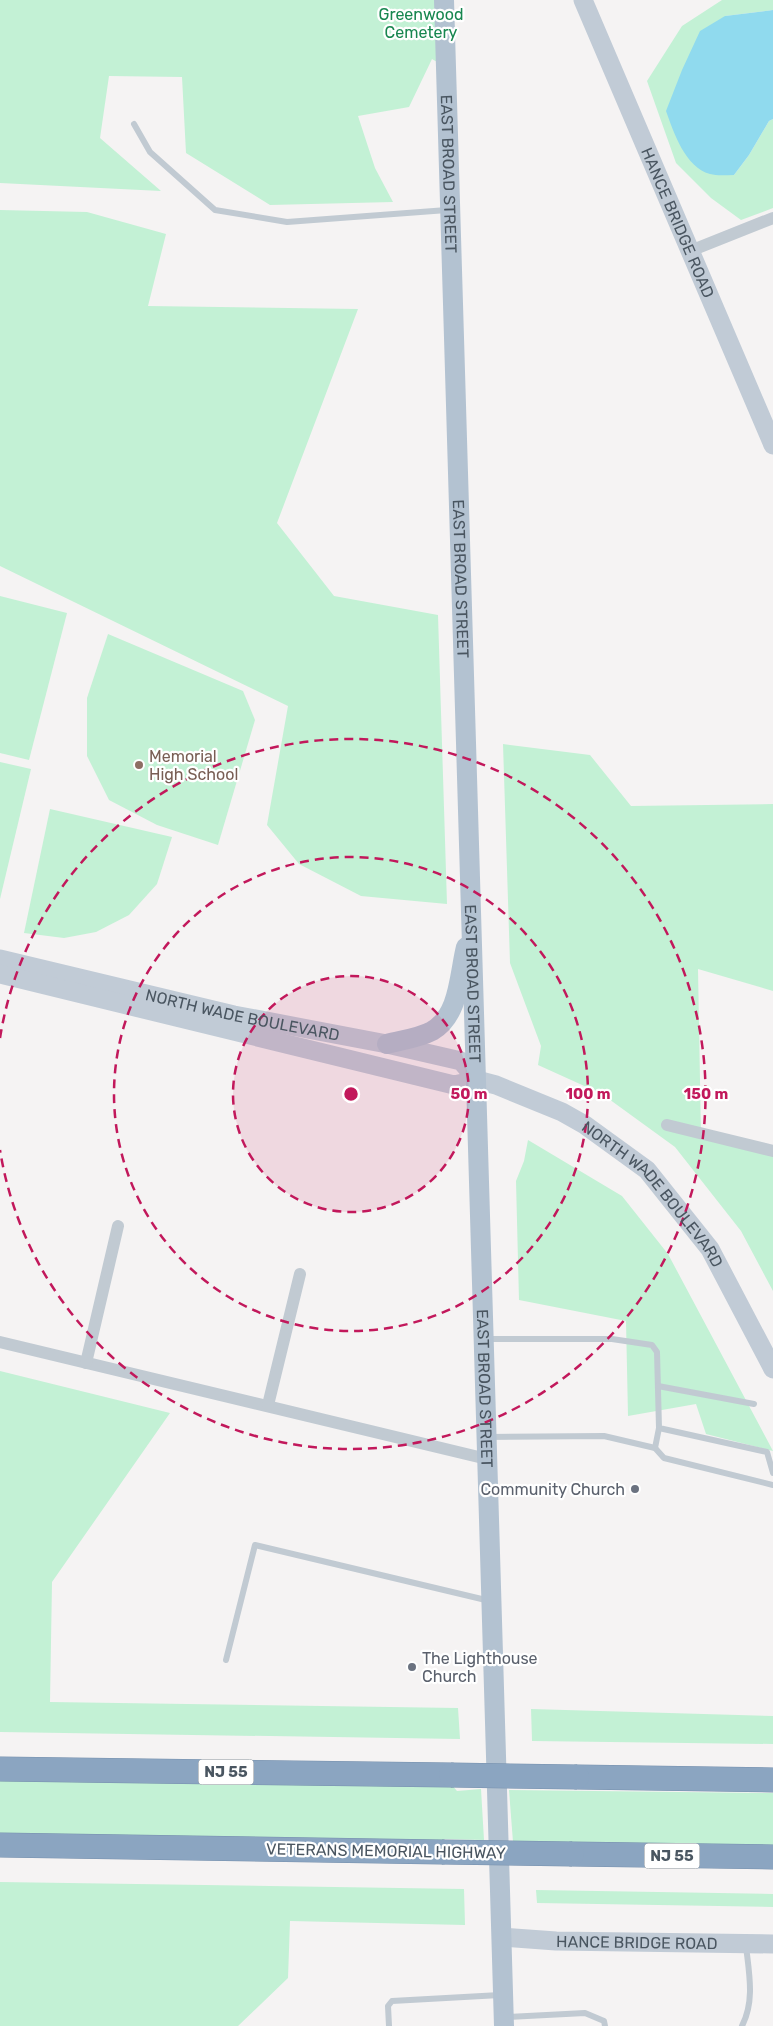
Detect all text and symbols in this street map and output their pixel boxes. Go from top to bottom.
park label: Greenwood Cemetery [379,5,463,42]
street label: EAST BROAD STREET [437,94,461,253]
street label: HANCE BRIDGE ROAD [638,145,718,301]
street label: EAST BROAD STREET [449,499,473,658]
place label: Memorial High School [149,747,238,784]
marker: Memorial High School [133,759,145,771]
street label: EAST BROAD STREET [461,904,485,1063]
street label: NORTH WADE BOULEVARD [144,985,341,1044]
centre of rings [342,1085,360,1103]
text: 50 m [451,1085,487,1103]
text: 100 m [566,1085,610,1103]
text: 150 m [684,1085,728,1103]
street label: NORTH WADE BOULEVARD [578,1117,727,1270]
street label: EAST BROAD STREET [473,1309,497,1468]
place label: Community Church [480,1480,625,1499]
marker: Community Church [629,1483,641,1495]
place label: The Lighthouse Church [422,1649,538,1686]
marker: The Lighthouse Church [406,1661,418,1673]
road number: NJ 55 [198,1760,254,1784]
street label: VETERANS MEMORIAL HIGHWAY [266,1839,506,1863]
road number: NJ 55 [644,1844,700,1868]
street label: HANCE BRIDGE ROAD [556,1932,718,1953]

